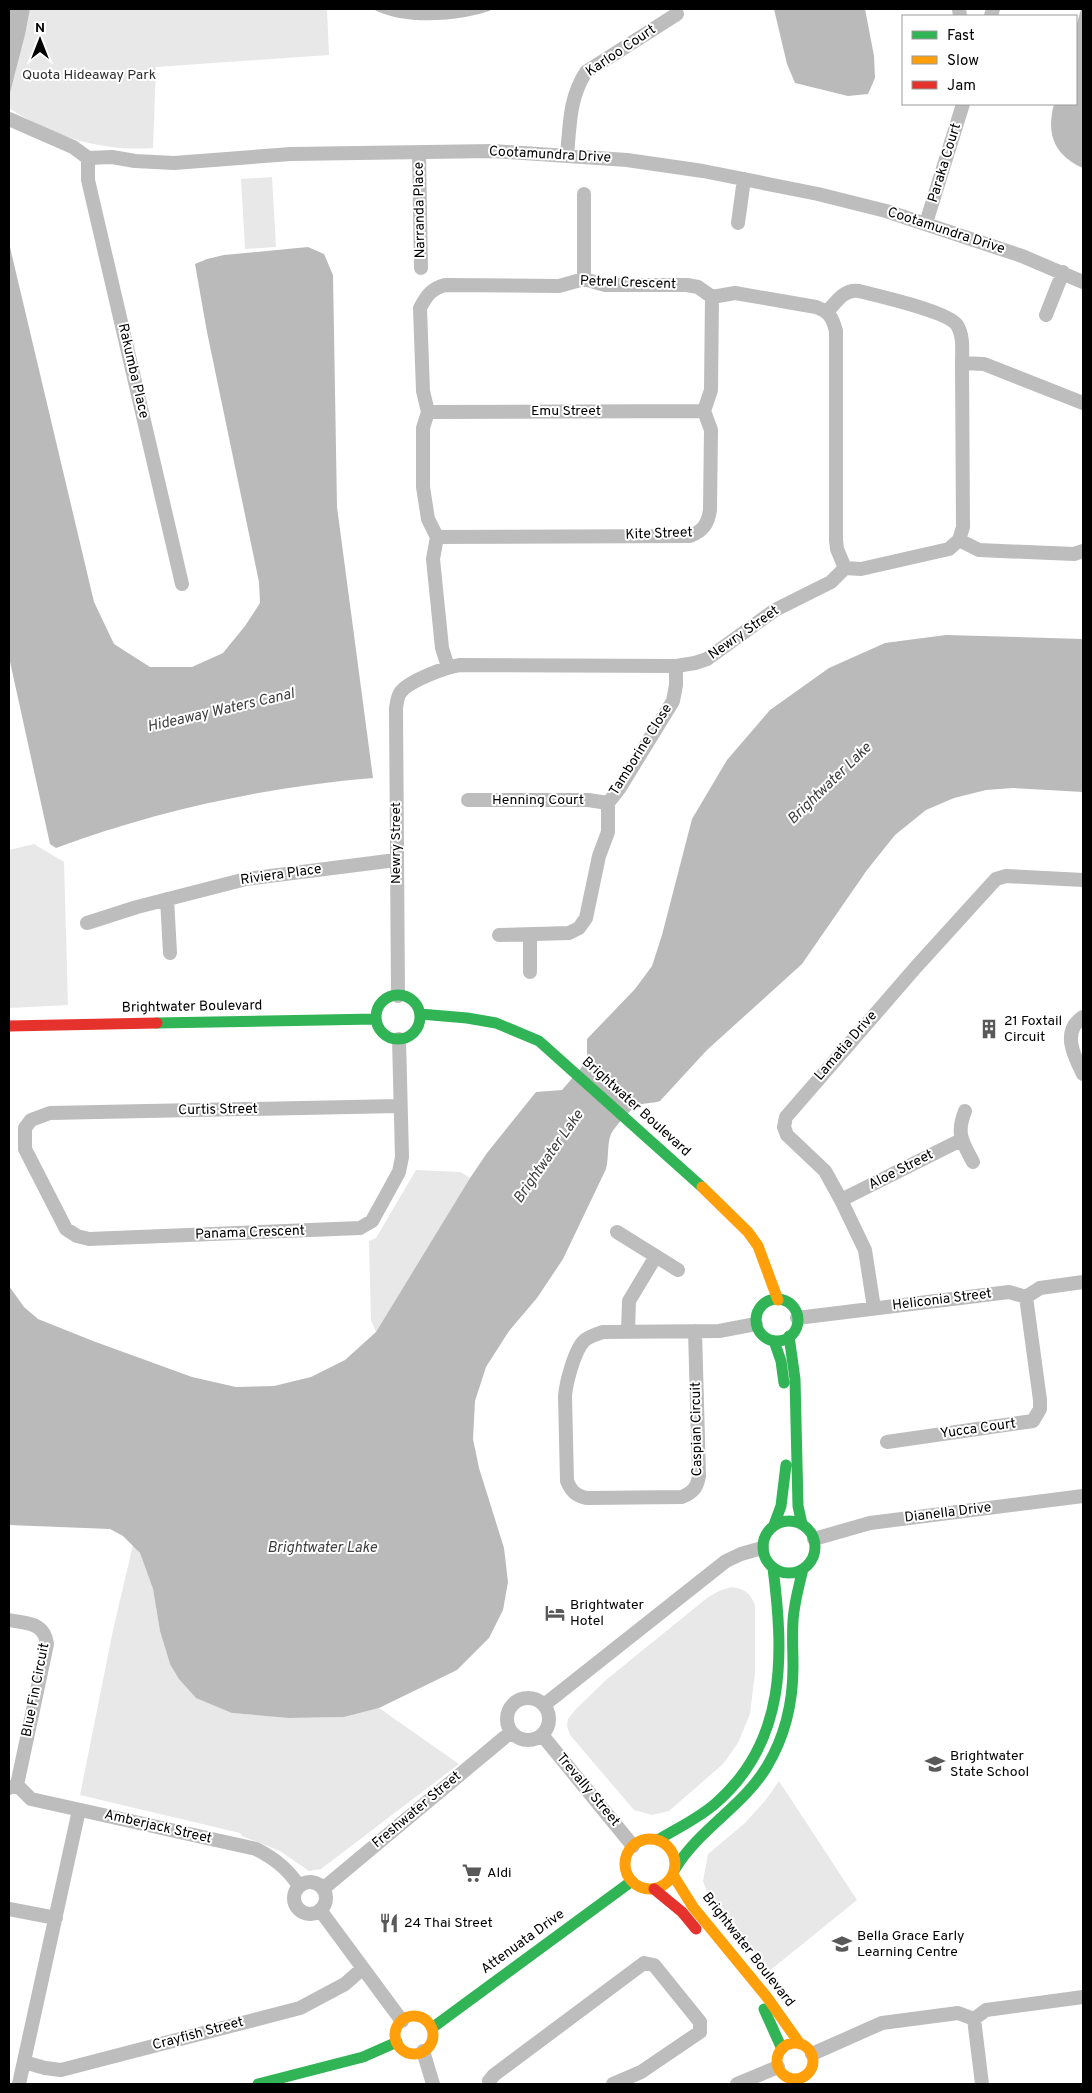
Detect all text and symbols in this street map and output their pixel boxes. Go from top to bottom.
north arrow [15,15,65,65]
legend [902,15,1077,105]
text: N [35,20,45,37]
street label: Karloo Court [583,21,659,81]
text: Fast [947,27,975,46]
text: Slow [947,52,979,71]
park label: Quota Hideaway Park [22,67,156,84]
text: Jam [947,77,976,96]
street label: Paraka Court [925,121,965,205]
street label: Cootamundra Drive [488,143,612,167]
street label: Narranda Place [411,162,429,258]
street label: Cootamundra Drive [885,204,1007,258]
street label: Petrel Crescent [580,273,676,293]
street label: Rakumba Place [114,322,152,420]
street label: Emu Street [531,403,601,420]
street label: Kite Street [625,524,693,544]
street label: Newry Street [705,602,783,664]
water label: Hideaway Waters Canal [146,685,298,737]
street label: Tamborine Close [606,701,676,799]
water label: Brightwater Lake [784,739,876,829]
street label: Henning Court [492,792,584,809]
street label: Newry Street [388,802,405,884]
street label: Riviera Place [239,861,323,889]
street label: Brightwater Boulevard [122,997,262,1017]
street label: Lamatia Drive [811,1008,881,1084]
place label: 21 Foxtail Circuit [1004,1013,1062,1046]
building icon: 21 Foxtail Circuit [978,1018,1000,1040]
street label: Brightwater Boulevard [578,1054,694,1160]
street label: Curtis Street [178,1101,258,1119]
water label: Brightwater Lake [510,1106,588,1207]
street label: Aloe Street [866,1146,936,1194]
street label: Panama Crescent [195,1223,305,1243]
street label: Heliconia Street [891,1285,993,1315]
street label: Caspian Circuit [688,1382,706,1476]
street label: Yucca Court [939,1415,1017,1443]
street label: Dianella Drive [904,1499,992,1527]
water label: Brightwater Lake [267,1539,377,1558]
place label: Brightwater Hotel [570,1597,645,1630]
hotel icon: Brightwater Hotel [544,1602,566,1624]
street label: Blue Fin Circuit [19,1642,53,1738]
place label: Brightwater State School [950,1748,1029,1781]
street label: Trevally Street [553,1750,623,1830]
school or university icon: Brightwater State School [924,1753,946,1775]
street label: Freshwater Street [369,1768,465,1852]
street label: Amberjack Street [103,1806,213,1848]
supermarket icon: Aldi [461,1862,483,1884]
place label: Aldi [487,1865,512,1882]
street label: Brightwater Boulevard [698,1889,798,2011]
street label: Attenuata Drive [478,1906,568,1978]
restaurant icon: 24 Thai Street [378,1912,400,1934]
place label: 24 Thai Street [404,1915,493,1932]
place label: Bella Grace Early Learning Centre [857,1928,964,1961]
school or university icon: Bella Grace Early Learning Centre [831,1933,853,1955]
street label: Crayfish Street [151,2014,245,2054]

